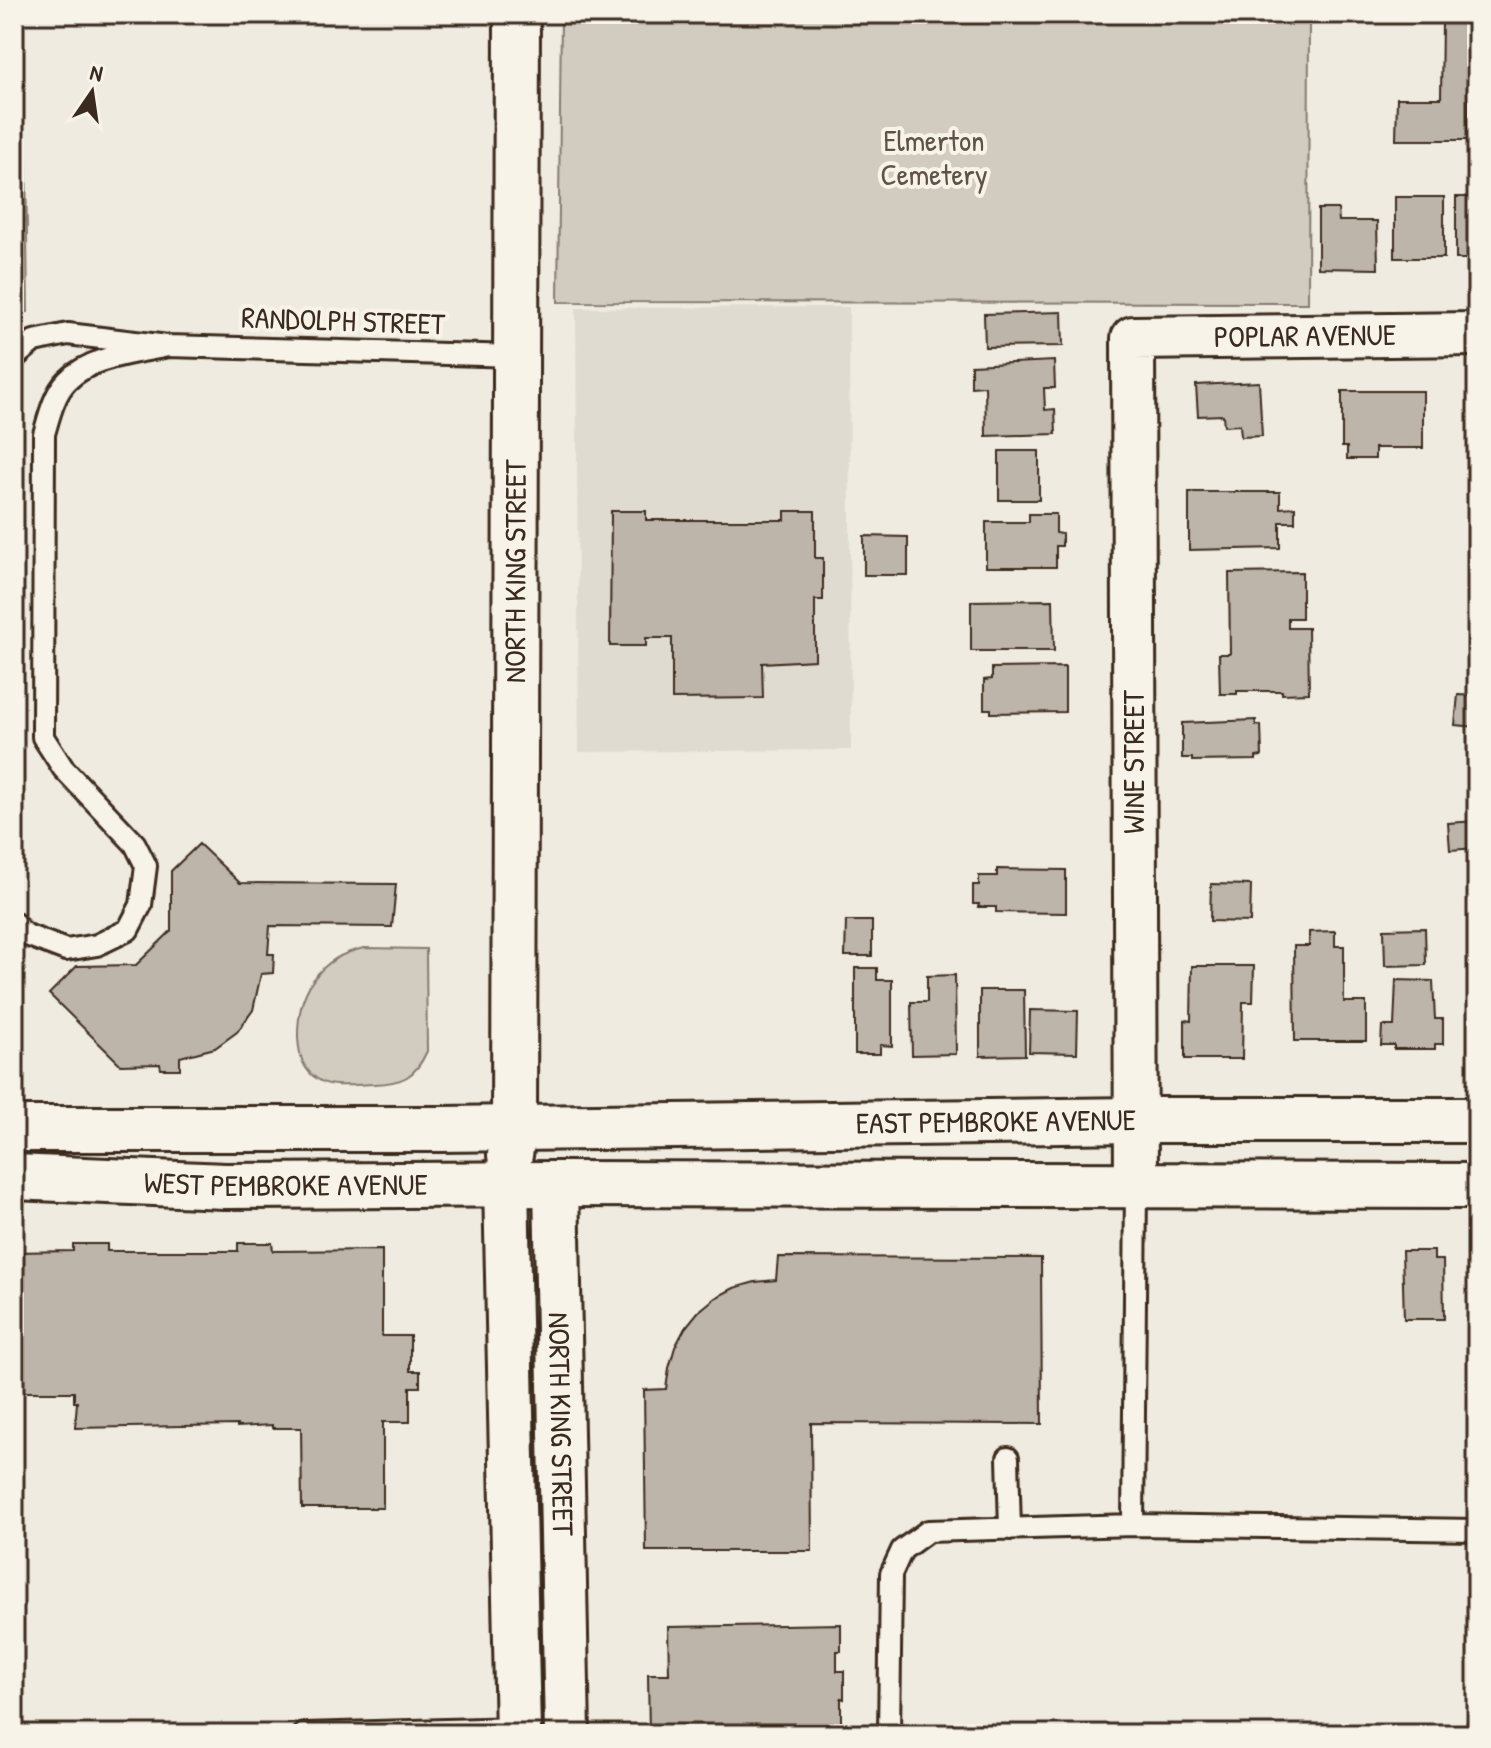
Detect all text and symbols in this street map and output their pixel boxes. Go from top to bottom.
north arrow [52,52,132,132]
text: N [87,57,106,89]
park label: Elmerton Cemetery [880,120,988,194]
street label: RANDOLPH STREET [241,296,446,344]
street label: POPLAR AVENUE [1214,314,1396,356]
street label: NORTH KING STREET [494,459,535,683]
street label: WINE STREET [1113,689,1153,834]
street label: EAST PEMBROKE AVENUE [856,1099,1136,1143]
street label: WEST PEMBROKE AVENUE [143,1162,428,1205]
street label: NORTH KING STREET [540,1312,584,1537]

